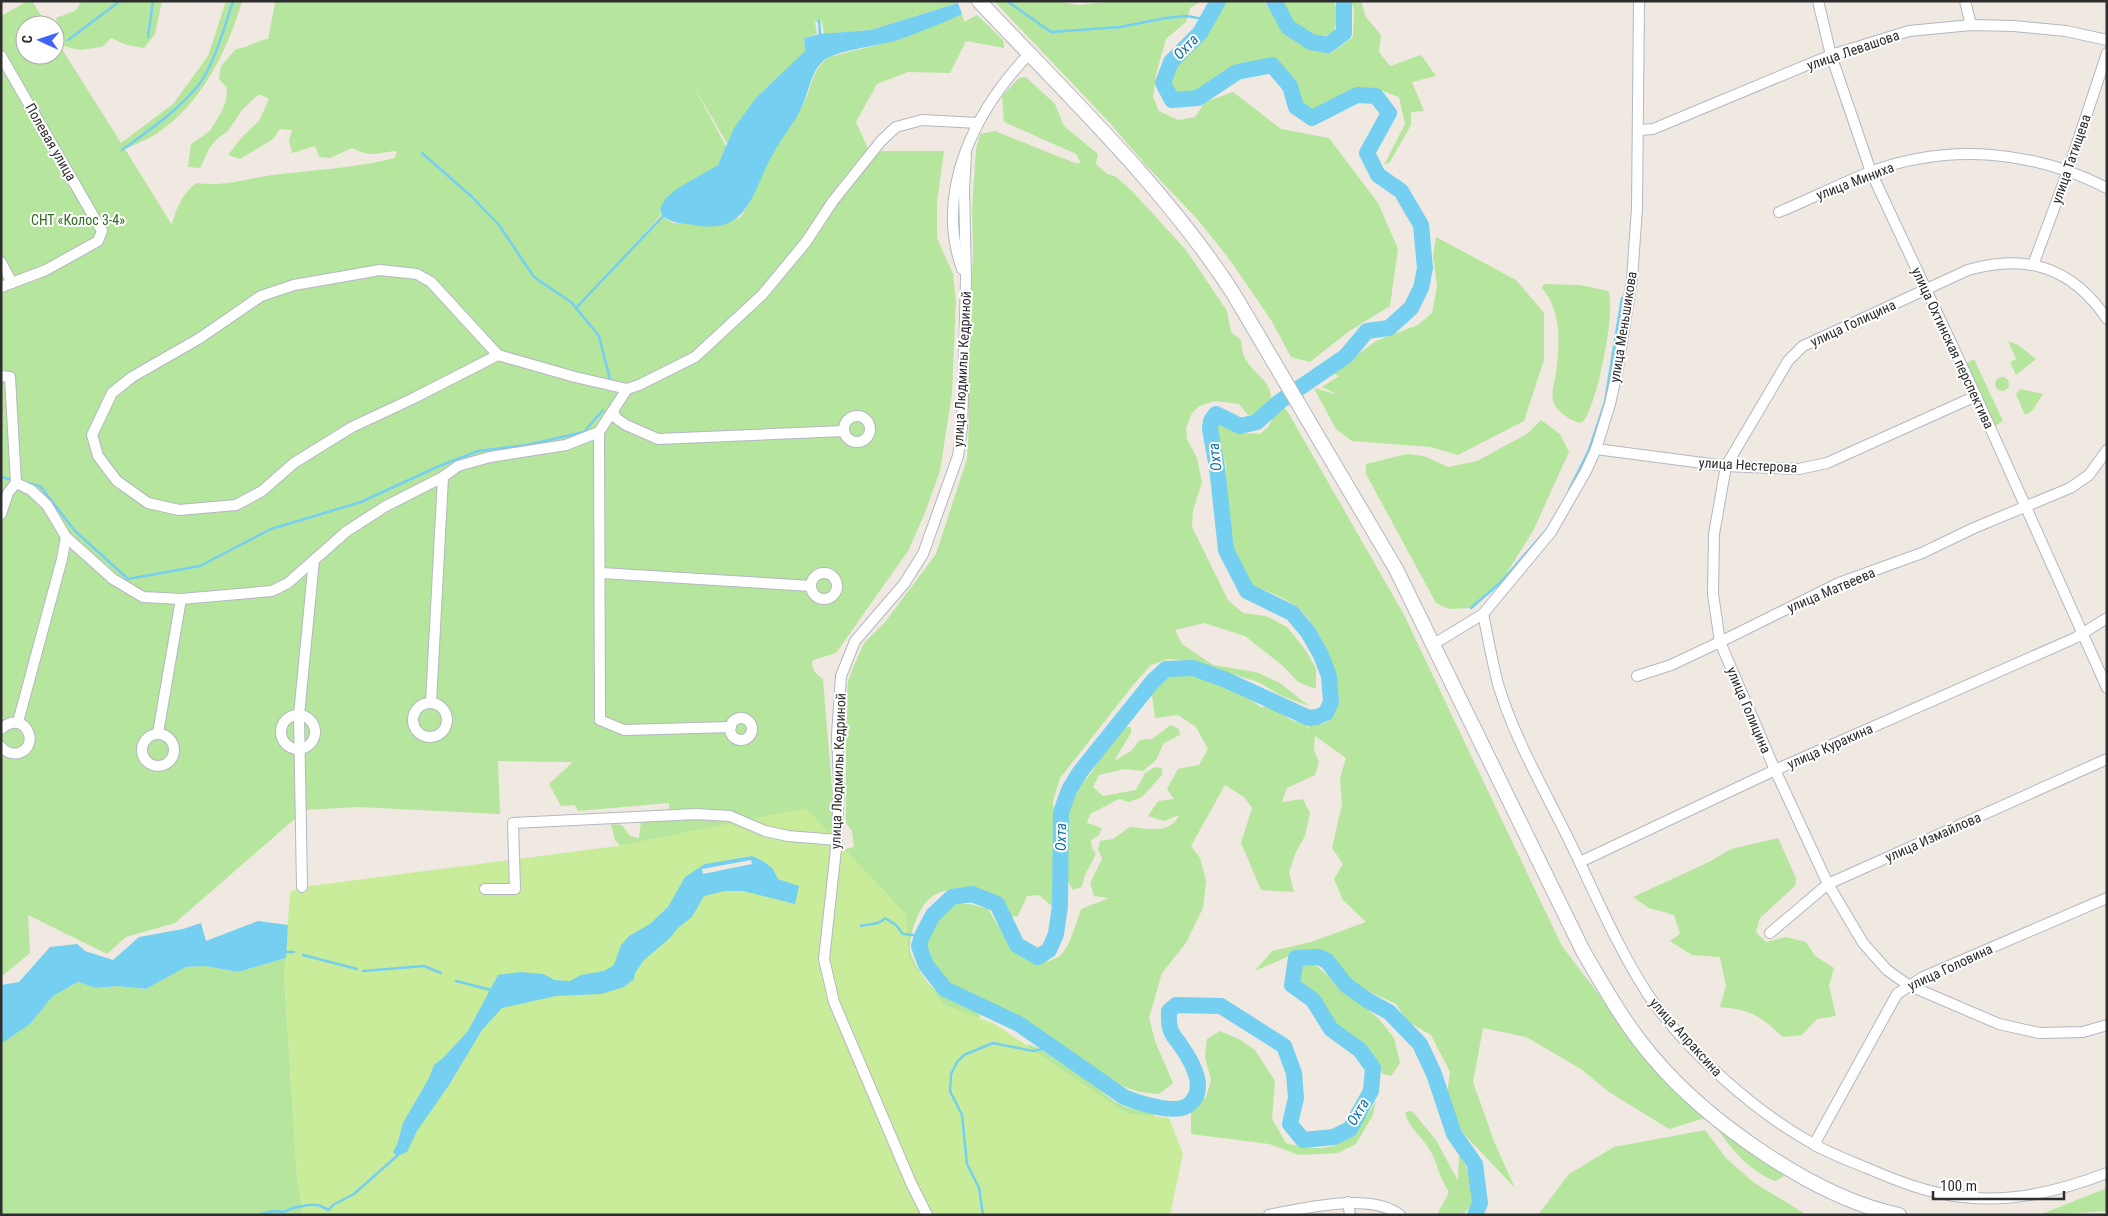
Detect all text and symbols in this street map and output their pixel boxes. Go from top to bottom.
north arrow [15,15,65,65]
street label: улица Левашова [1805,27,1901,73]
water label: Охта [1170,31,1202,63]
text: С [19,35,35,44]
street label: Полевая улица [22,100,80,184]
street label: улица Татищева [2048,112,2094,206]
street label: улица Миниха [1814,159,1896,203]
park label: СНТ «Колос 3-4» [31,212,125,228]
street label: улица Охтинская перспектива [1909,265,1997,431]
street label: улица Меньшикова [1606,270,1640,384]
street label: улица Людмилы Кедриной [950,291,974,447]
street label: улица Голицина [1808,296,1898,350]
water label: Охта [1205,442,1225,472]
street label: улица Нестерова [1698,454,1798,476]
street label: улица Матвеева [1785,564,1877,616]
street label: улица Голицина [1724,664,1774,756]
street label: улица Людмилы Кедриной [827,693,849,849]
street label: улица Куракина [1785,720,1875,772]
street label: улица Измайлова [1883,809,1983,865]
water label: Охта [1052,823,1070,851]
street label: улица Головина [1905,940,1995,994]
street label: улица Апраксина [1647,995,1725,1079]
water label: Охта [1343,1095,1373,1129]
scale bar [1933,1168,2064,1200]
text: 100 m [1940,1177,1977,1195]

